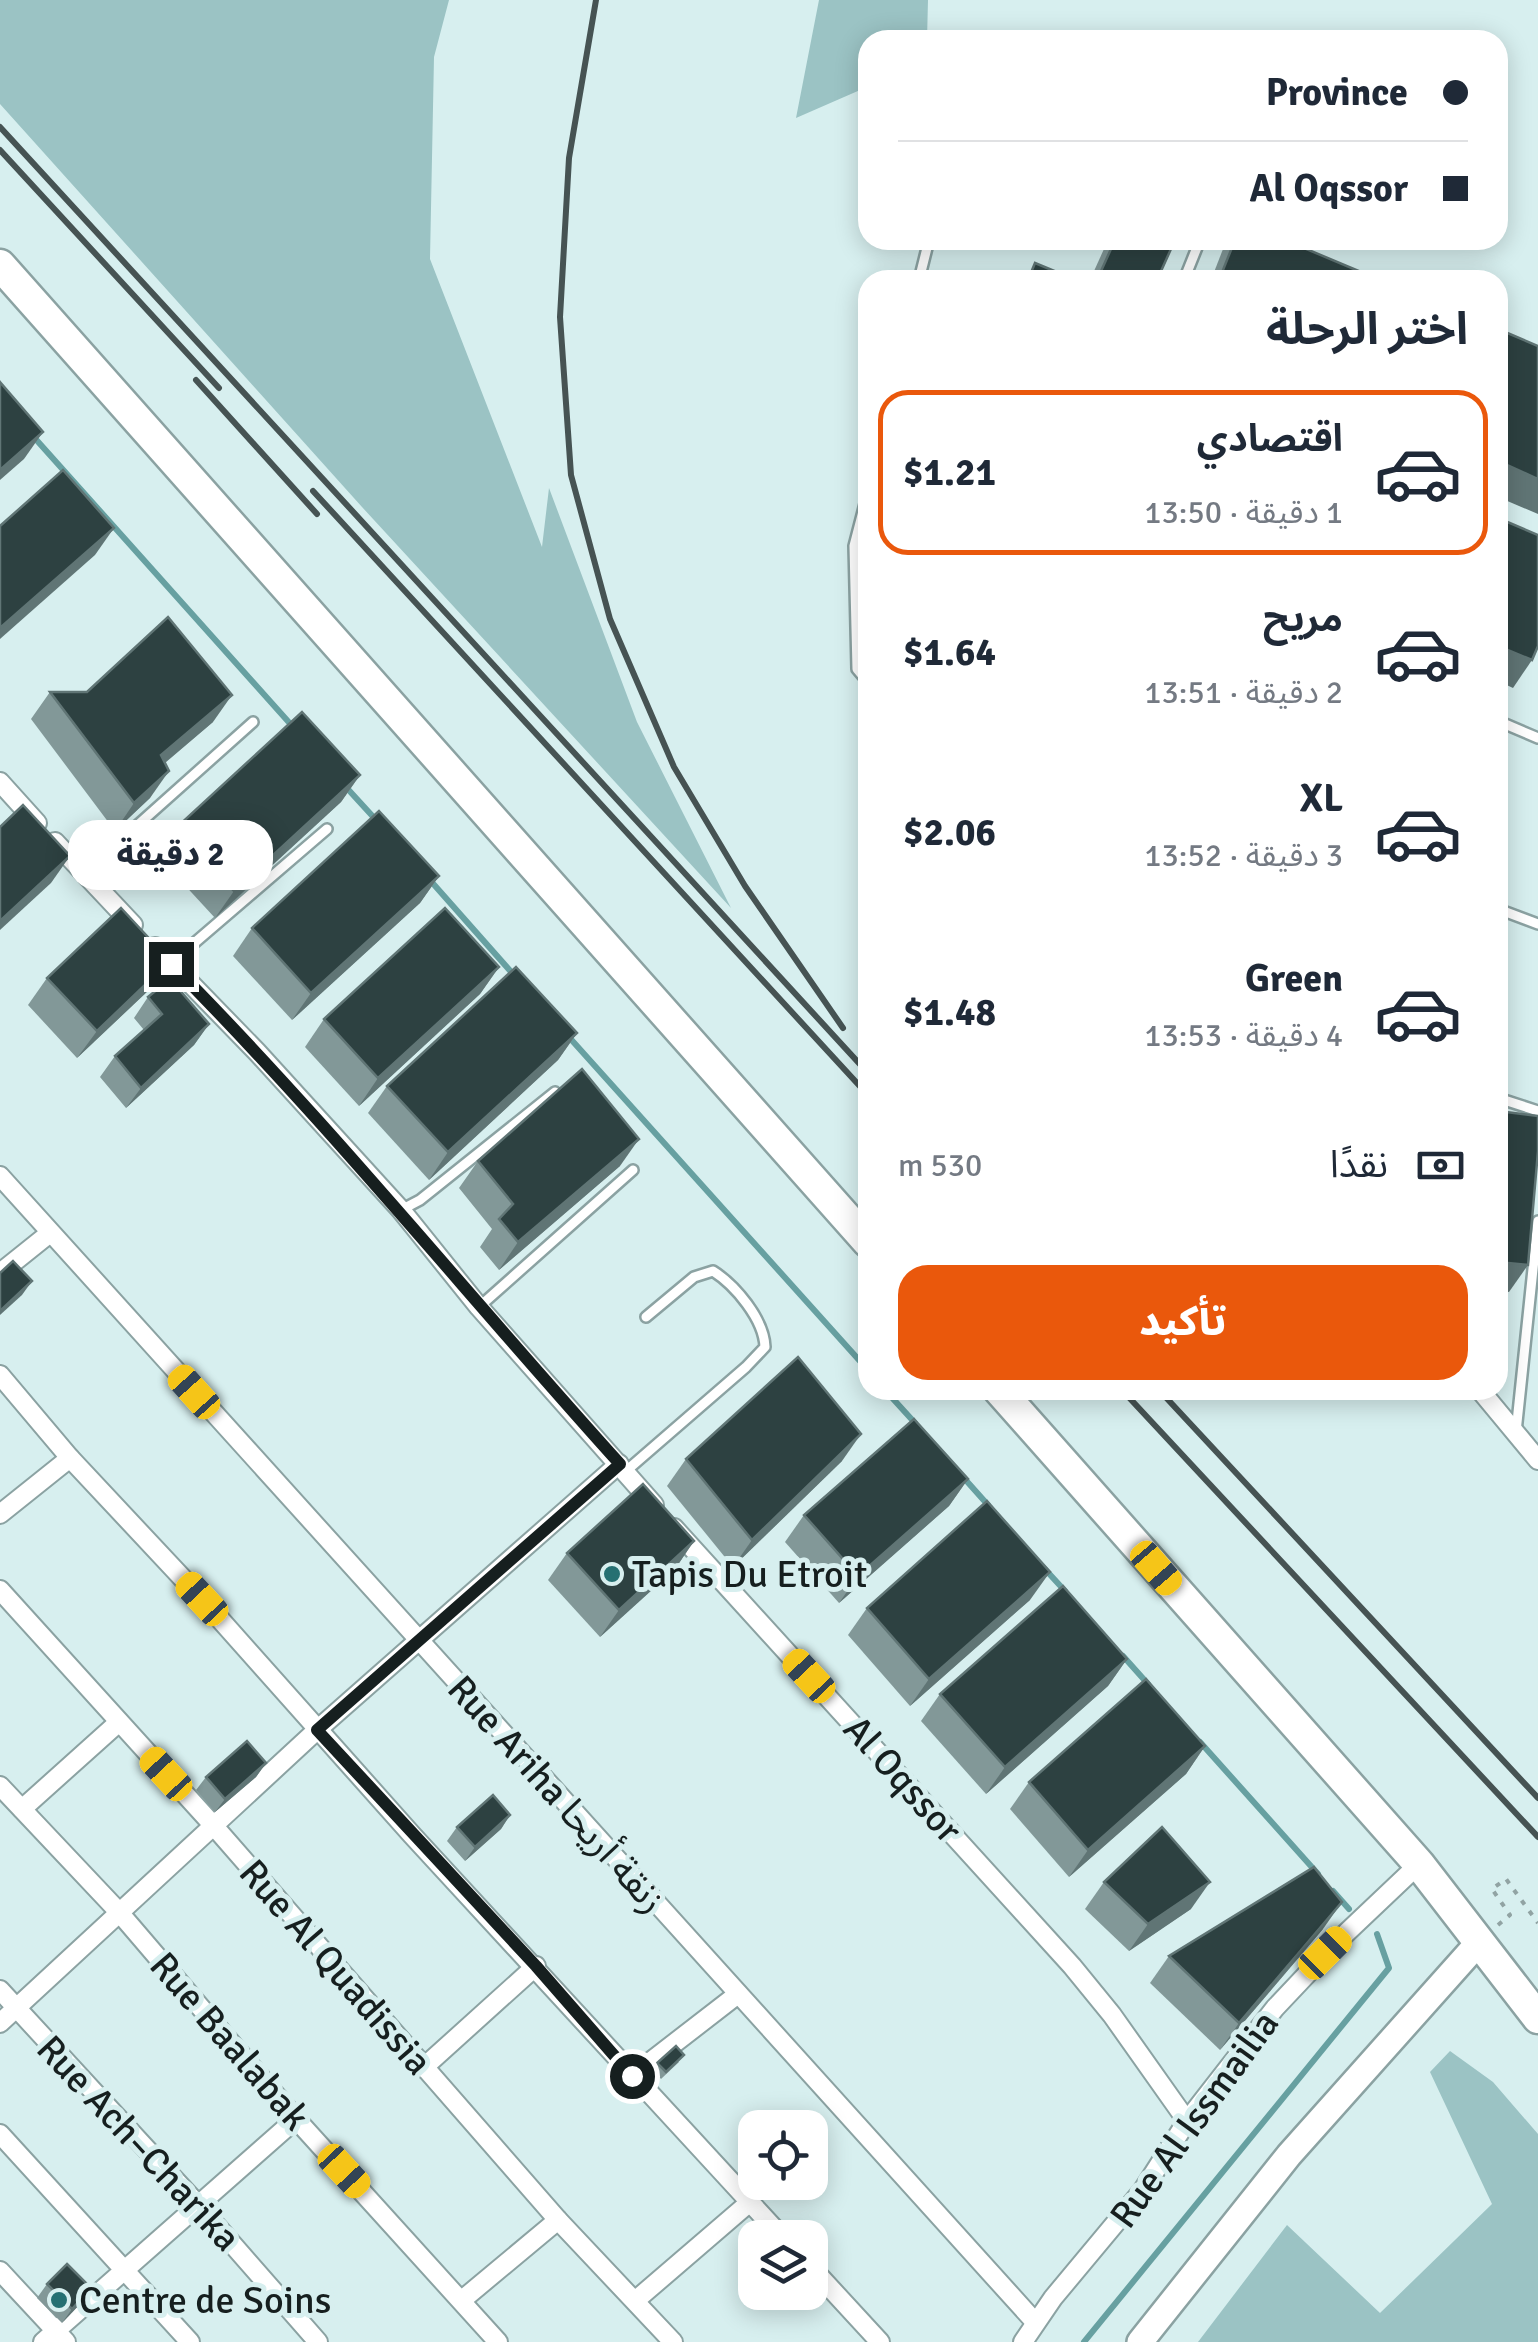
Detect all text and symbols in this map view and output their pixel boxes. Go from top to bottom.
text: Province [1266,69,1408,116]
text: Al Oqssor [1250,165,1408,212]
text: اختر الرحلة [1266,302,1468,357]
text: اقتصادي [1197,415,1343,462]
icon: car [1373,428,1463,518]
text: $1.21 [903,449,996,496]
text: 1 دقيقة · 13:50 [1144,493,1343,532]
text: مريح [1263,595,1343,642]
icon: car [1373,608,1463,698]
text: $1.64 [903,629,996,676]
text: 2 دقيقة · 13:51 [1144,673,1343,712]
text: XL [1300,775,1343,822]
icon: car [1373,788,1463,878]
text: $2.06 [903,809,996,856]
callout: 2 دقيقة [69,819,274,889]
text: 2 دقيقة [117,835,224,874]
text: 3 دقيقة · 13:52 [1144,836,1343,875]
route end [149,942,194,987]
text: Green [1245,955,1343,1002]
icon: car [1373,968,1463,1058]
text: $1.48 [903,989,996,1036]
text: 4 دقيقة · 13:53 [1144,1016,1343,1055]
icon: cash [1413,1138,1468,1193]
text: نقدًا [1330,1141,1388,1188]
text: 530 m [898,1146,982,1185]
button: تأكيد [898,1265,1468,1380]
car [163,1360,225,1424]
car [1125,1536,1187,1600]
place label: Tapis Du Etroit [632,1551,867,1598]
marker: Tapis Du Etroit [601,1563,623,1585]
car [171,1567,233,1631]
car [778,1644,840,1708]
street label: Rue Ariha زنقة أريحا [438,1666,676,1923]
street label: Al Oqssor [833,1706,972,1852]
car [135,1742,197,1806]
street label: Rue Al Quadissia [229,1850,442,2085]
car [1293,1921,1357,1985]
street label: Rue Baalabak [140,1943,320,2140]
street label: Rue Al Issmailia [1100,2001,1289,2237]
street label: Rue Ach–Charika [27,2026,251,2261]
route start [610,2054,655,2099]
map controls [738,2110,828,2310]
button: locate [738,2110,828,2200]
car [313,2139,375,2203]
button: layers [738,2220,828,2310]
place label: Centre de Soins [79,2277,331,2324]
marker: Centre de Soins [48,2289,70,2311]

